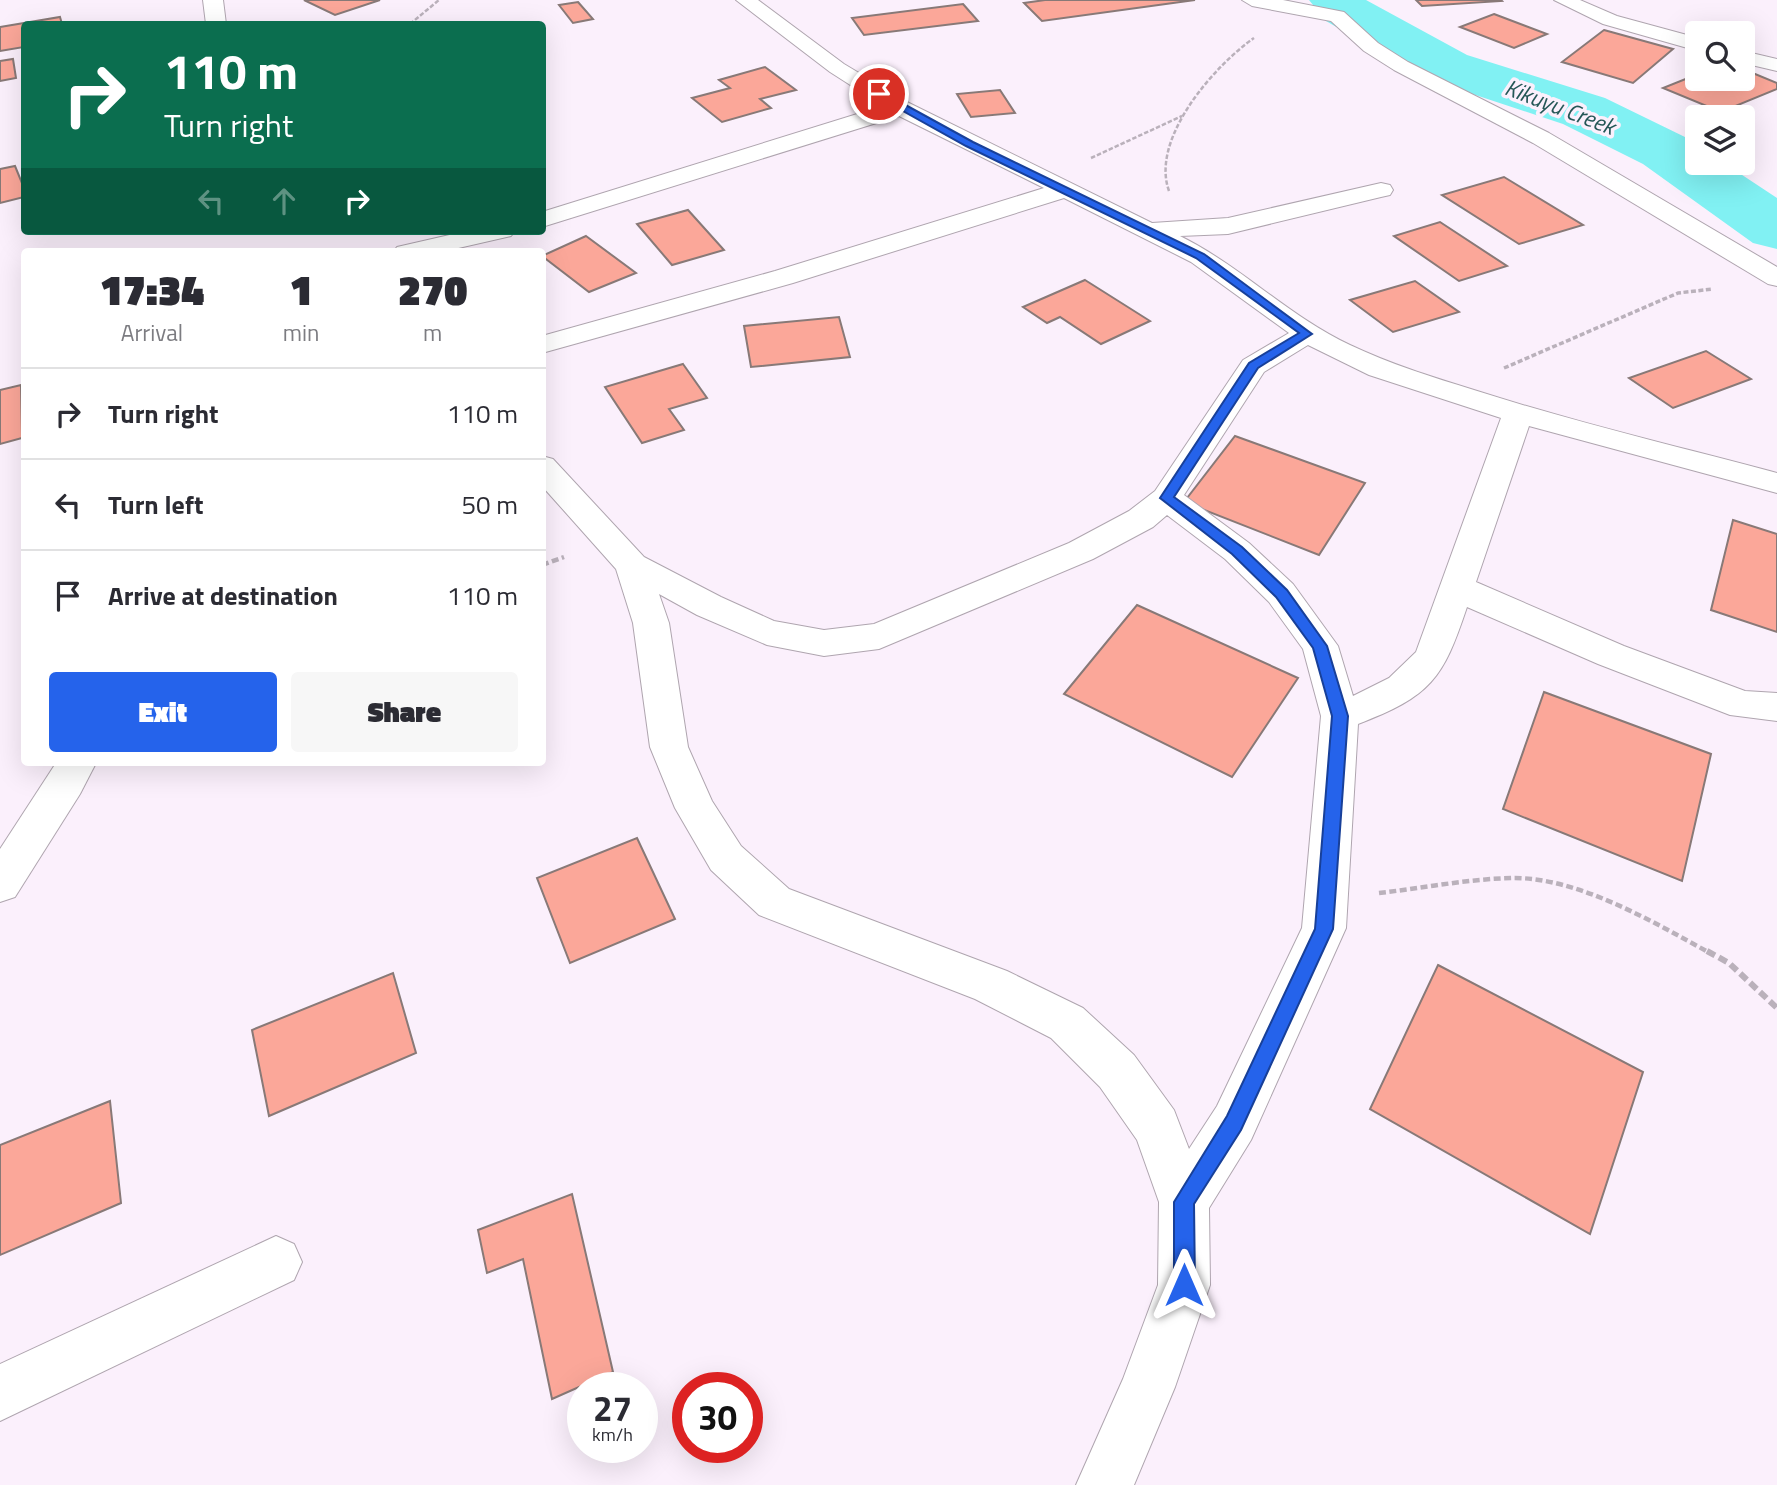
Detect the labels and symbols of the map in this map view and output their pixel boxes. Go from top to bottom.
pin [849,64,909,124]
water label: Kikuyu Creek [1500,70,1623,145]
position arrow [1147,1248,1221,1322]
speed limit sign: 30 [672,1372,763,1463]

